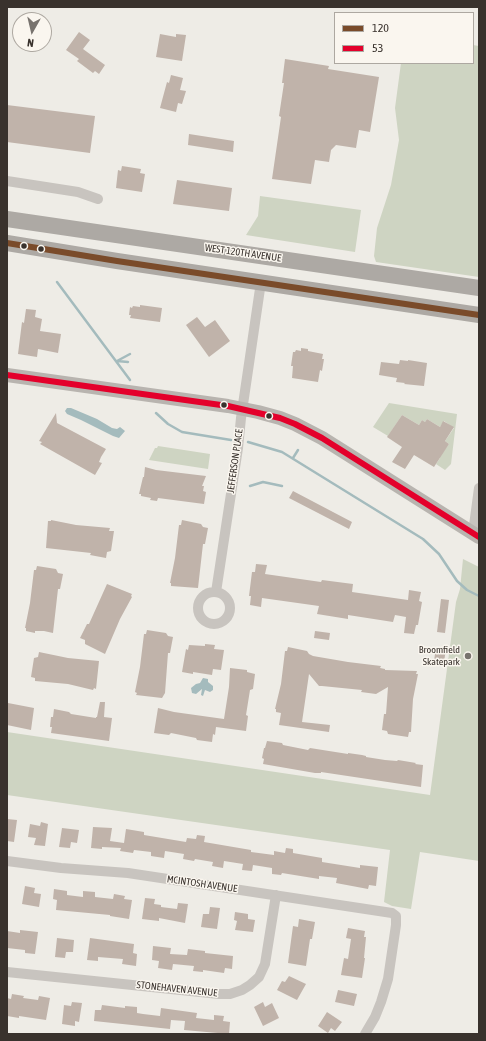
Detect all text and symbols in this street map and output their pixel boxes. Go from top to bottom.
north arrow [12,12,52,52]
legend [334,12,474,64]
text: 120 [372,21,389,35]
text: N [26,36,35,49]
text: 53 [372,41,383,55]
unlabelled marker [19,241,29,251]
street label: WEST 120TH AVENUE [204,242,282,264]
unlabelled marker [36,244,46,254]
unlabelled marker [219,400,229,410]
unlabelled marker [264,411,274,421]
street label: JEFFERSON PLACE [225,428,245,494]
place label: Broomfield Skatepark [419,644,460,668]
marker: Broomfield Skatepark [463,651,473,661]
street label: MCINTOSH AVENUE [166,873,238,895]
street label: STONEHAVEN AVENUE [136,979,218,999]

